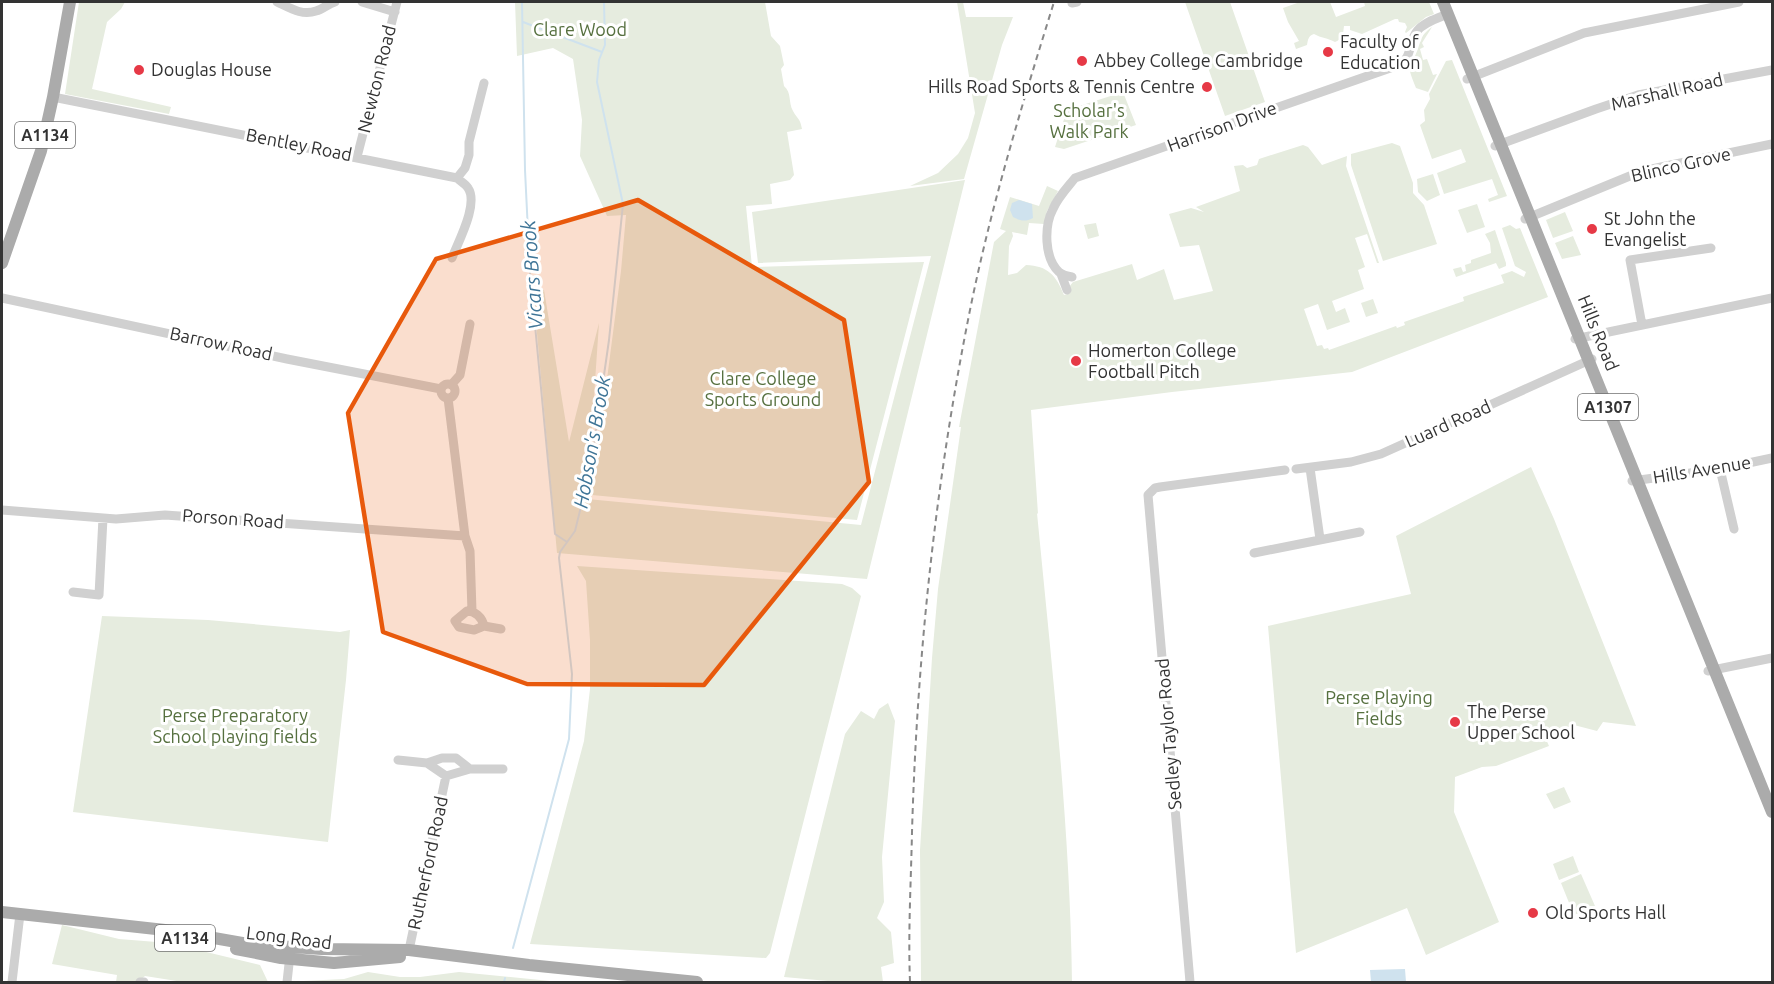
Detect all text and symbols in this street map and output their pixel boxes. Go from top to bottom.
park label: Clare Wood [533,19,627,39]
street label: Newton Road [353,23,399,135]
place label: Faculty of Education [1340,31,1421,72]
marker: Faculty of Education [1321,45,1335,59]
place label: Abbey College Cambridge [1094,50,1303,70]
marker: Abbey College Cambridge [1075,54,1089,68]
place label: Douglas House [151,59,272,79]
marker: Douglas House [132,63,146,77]
street label: Marshall Road [1609,68,1725,114]
place label: Hills Road Sports & Tennis Centre [928,76,1195,96]
marker: Hills Road Sports & Tennis Centre [1200,80,1214,94]
street label: Harrison Drive [1164,97,1279,155]
park label: Scholar's Walk Park [1049,100,1129,141]
road number: A1134 [15,122,75,148]
street label: Bentley Road [244,124,354,164]
street label: Blinco Grove [1629,143,1733,185]
place label: St John the Evangelist [1604,208,1696,249]
water label: Vicars Brook [516,219,547,331]
marker: St John the Evangelist [1585,222,1599,236]
street label: Hills Road [1575,292,1623,373]
street label: Barrow Road [168,322,274,364]
place label: Homerton College Football Pitch [1088,340,1237,381]
marker: Homerton College Football Pitch [1069,354,1083,368]
park label: Clare College Sports Ground [705,368,821,409]
water label: Hobson's Brook [569,373,615,510]
road number: A1307 [1578,394,1638,420]
street label: Luard Road [1402,395,1494,451]
street label: Hills Avenue [1651,451,1752,487]
street label: Porson Road [181,504,285,532]
street label: Sedley Taylor Road [1151,657,1185,811]
park label: Perse Playing Fields [1325,687,1433,728]
place label: The Perse Upper School [1467,701,1575,742]
park label: Perse Preparatory School playing fields [153,705,317,746]
marker: The Perse Upper School [1448,715,1462,729]
street label: Rutherford Road [403,794,451,931]
place label: Old Sports Hall [1545,902,1666,922]
marker: Old Sports Hall [1526,906,1540,920]
street label: Long Road [245,922,333,952]
road number: A1134 [155,925,215,951]

